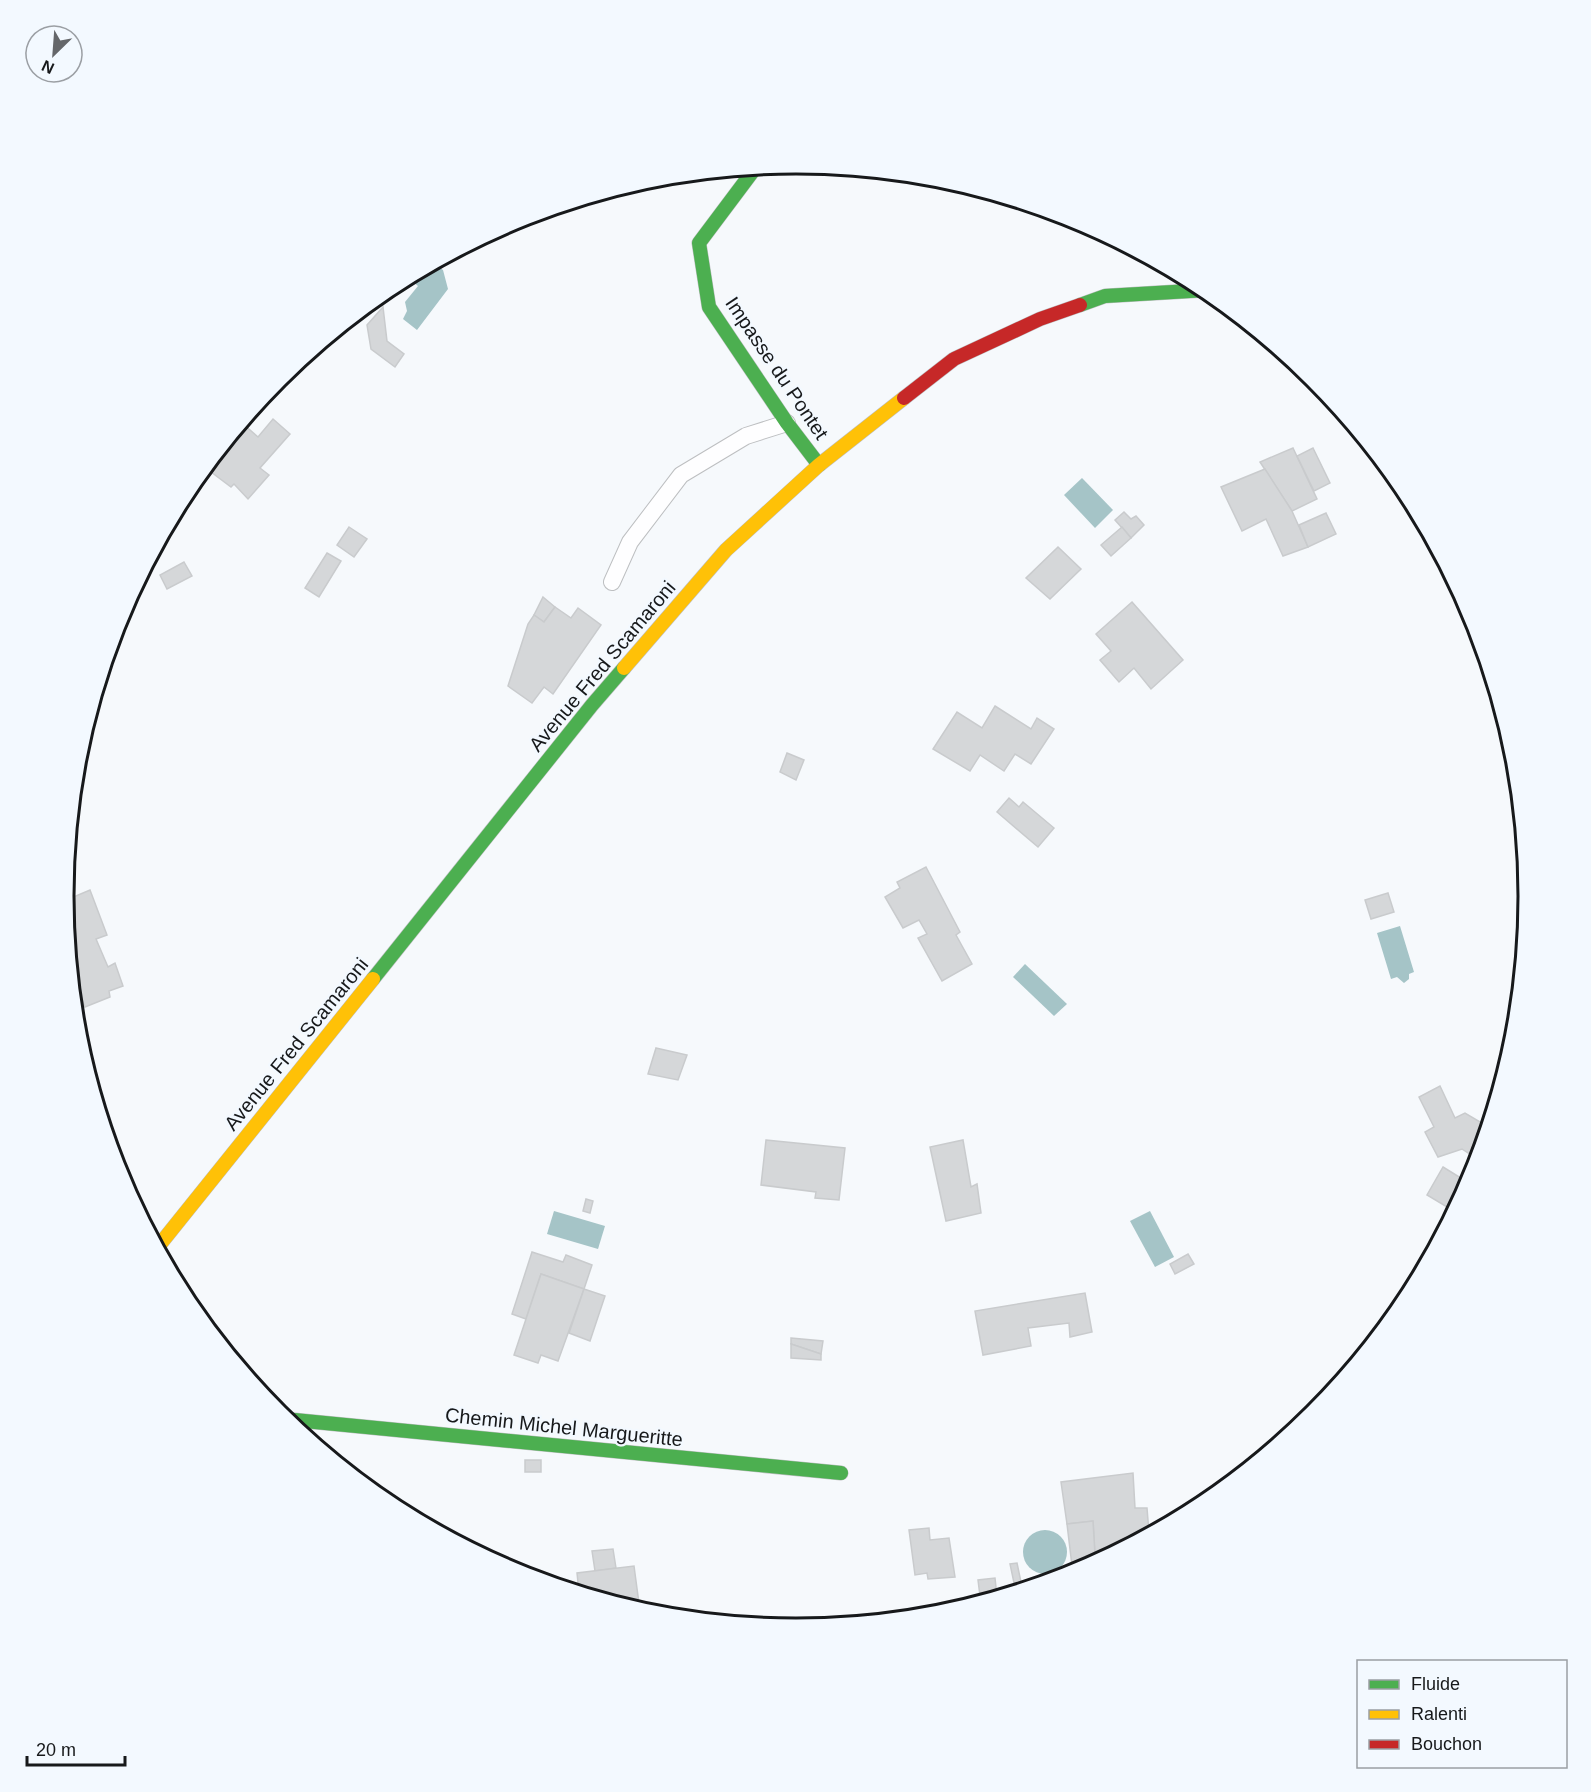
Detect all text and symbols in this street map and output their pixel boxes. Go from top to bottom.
north arrow [24,24,84,84]
text: N [39,57,57,77]
street label: Impasse du Pontet [721,293,833,444]
street label: Avenue Fred Scamaroni [524,576,680,756]
street label: Avenue Fred Scamaroni [220,953,372,1135]
street label: Chemin Michel Margueritte [444,1404,684,1450]
legend [1357,1660,1567,1768]
text: Fluide [1411,1674,1460,1694]
text: Ralenti [1411,1704,1467,1724]
scale bar [27,1729,124,1767]
text: Bouchon [1411,1734,1482,1754]
text: 20 m [36,1740,76,1760]

